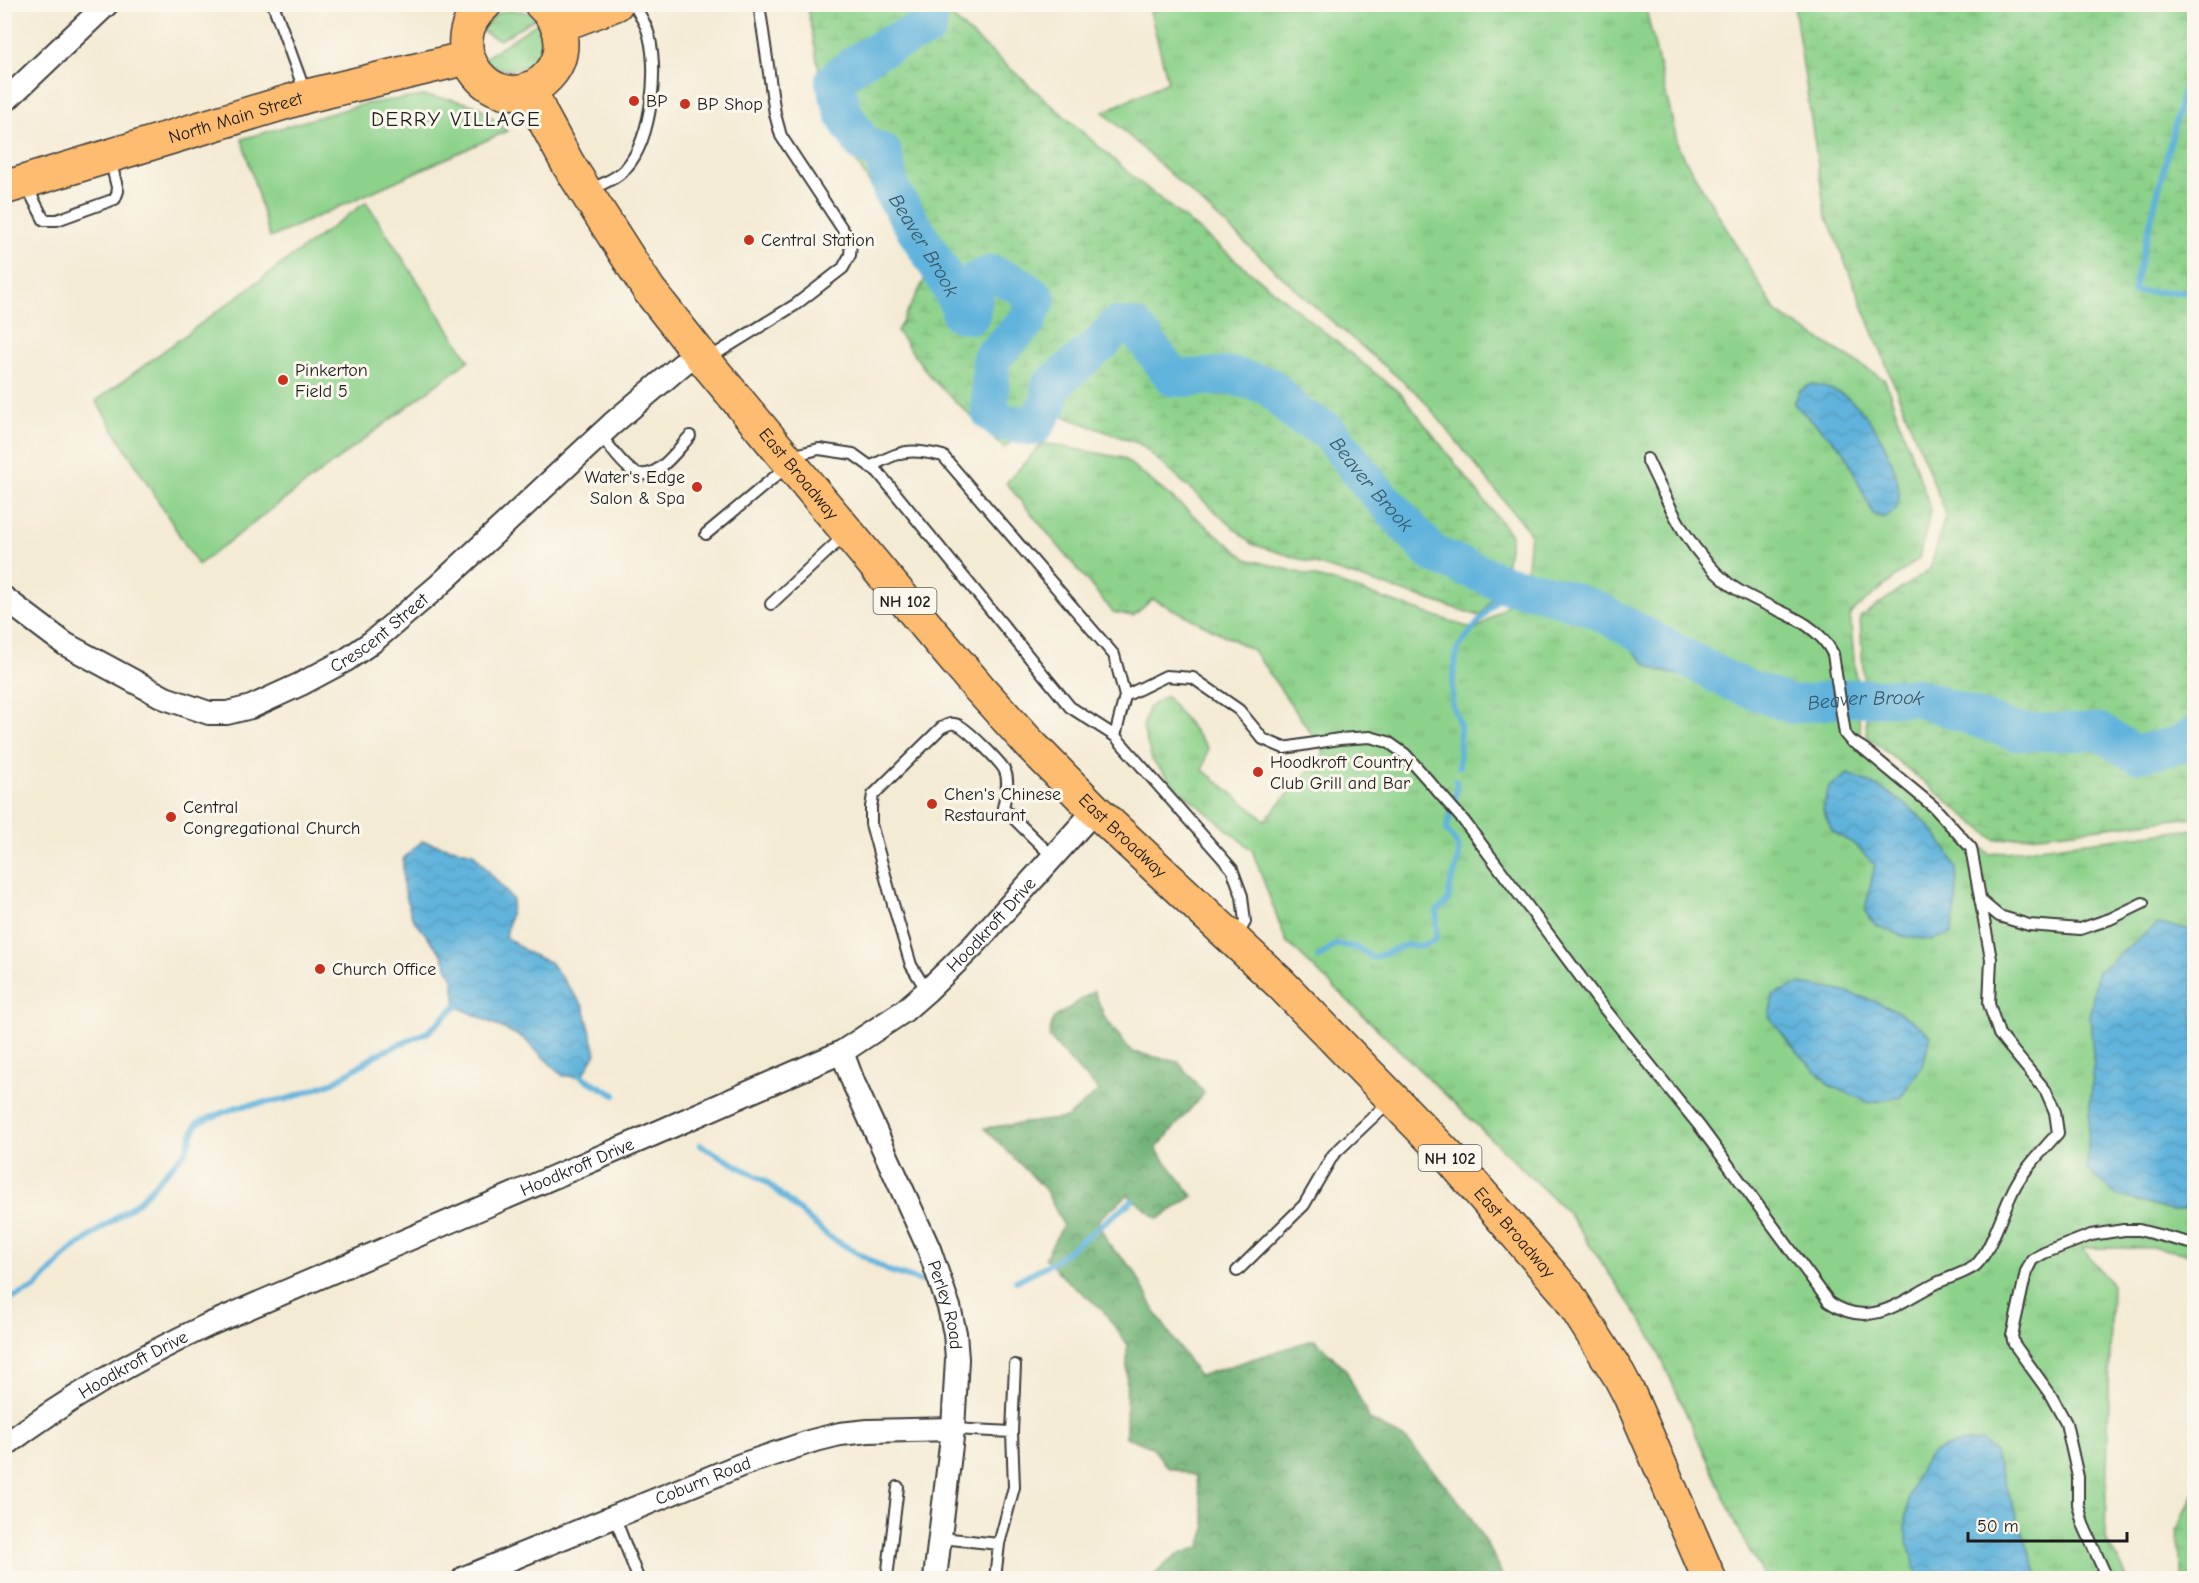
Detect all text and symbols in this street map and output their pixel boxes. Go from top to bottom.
street label: North Main Street [166,88,306,148]
place label: BP [646,91,667,112]
marker: BP [627,94,641,108]
place label: BP Shop [697,94,763,115]
marker: BP Shop [678,97,692,111]
district label: DERRY VILLAGE [371,107,541,131]
water label: Beaver Brook [884,189,964,301]
place label: Central Station [761,230,875,251]
marker: Central Station [742,233,756,247]
place label: Pinkerton Field 5 [295,360,368,402]
marker: Pinkerton Field 5 [276,373,290,387]
street label: East Broadway [754,424,843,525]
water label: Beaver Brook [1325,432,1418,537]
place label: Water's Edge Salon & Spa [585,467,685,509]
marker: Water's Edge Salon & Spa [690,480,704,494]
street label: Crescent Street [327,588,433,677]
road number: NH 102 [874,588,936,614]
water label: Beaver Brook [1806,686,1927,715]
place label: Hoodkroft Country Club Grill and Bar [1270,752,1414,794]
marker: Hoodkroft Country Club Grill and Bar [1251,765,1265,779]
place label: Chen's Chinese Restaurant [944,784,1061,826]
street label: East Broadway [1074,790,1171,883]
place label: Central Congregational Church [183,797,361,839]
marker: Chen's Chinese Restaurant [925,797,939,811]
marker: Central Congregational Church [164,810,178,824]
street label: Hoodkroft Drive [943,873,1041,977]
place label: Church Office [332,959,436,980]
marker: Church Office [313,962,327,976]
street label: Hoodkroft Drive [517,1134,637,1201]
road number: NH 102 [1418,1145,1482,1171]
street label: East Broadway [1469,1183,1560,1283]
street label: Perley Road [923,1258,966,1350]
street label: Hoodkroft Drive [75,1326,191,1403]
street label: Coburn Road [652,1452,754,1510]
scale bar [1968,1505,2127,1543]
text: 50 m [1977,1516,2019,1537]

